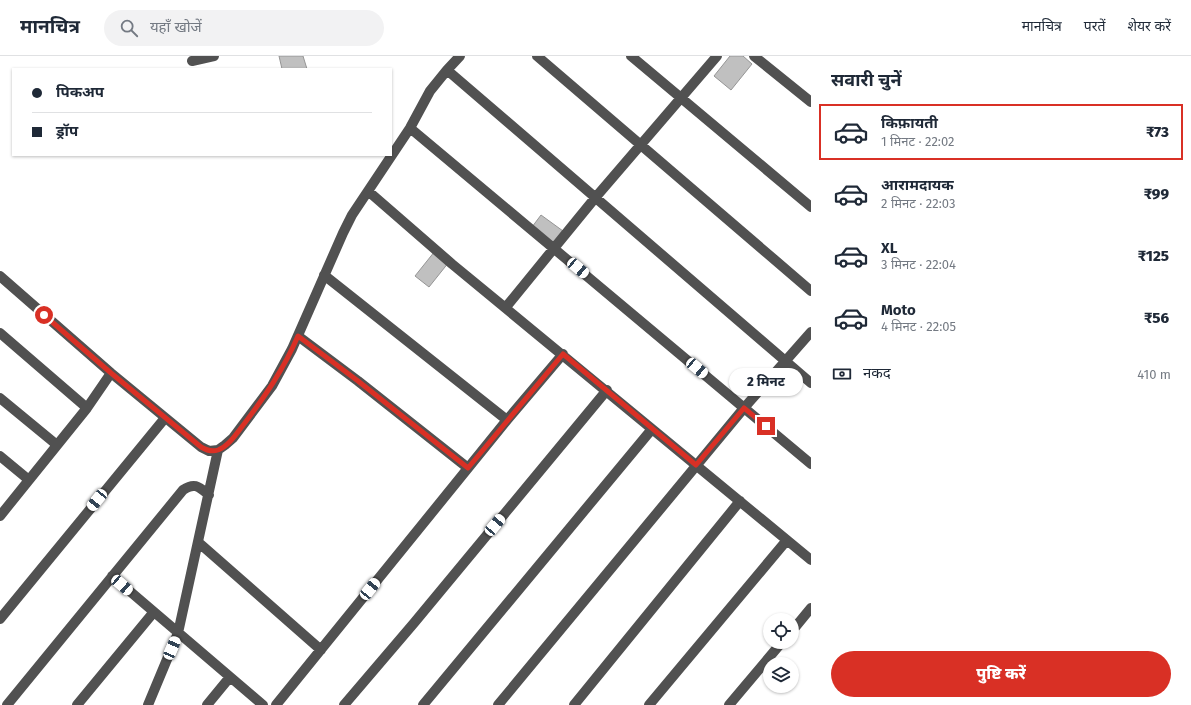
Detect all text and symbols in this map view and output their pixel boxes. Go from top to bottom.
search box [104,10,384,46]
text: मानचित्र [20,15,80,38]
icon: search [118,17,140,39]
text: यहाँ खोजें [150,18,202,36]
text: मानचित्र [1022,18,1062,35]
text: परतें [1084,18,1105,35]
text: शेयर करें [1127,18,1171,35]
text: सवारी चुनें [831,69,902,91]
text: पिकअप [56,83,104,101]
icon: car [833,114,869,150]
text: किफ़ायती [881,114,938,132]
text: ड्रॉप [56,122,78,140]
text: ₹73 [1146,123,1169,141]
text: 1 मिनट · 22:02 [881,134,955,149]
icon: car [833,176,869,212]
text: आरामदायक [881,176,954,194]
text: ₹99 [1144,185,1169,203]
text: 2 मिनट · 22:03 [881,196,955,211]
icon: car [833,238,869,274]
text: XL [881,239,897,257]
text: ₹125 [1138,247,1169,265]
car [565,256,591,280]
text: 3 मिनट · 22:04 [881,257,956,272]
icon: car [833,300,869,336]
text: Moto [881,301,916,319]
route start [35,306,53,324]
text: ₹56 [1144,309,1169,327]
text: 4 मिनट · 22:05 [881,319,956,334]
car [684,356,710,380]
icon: cash [831,363,853,385]
text: नकद [863,364,891,382]
text: 410 m [1137,367,1171,382]
callout: 2 मिनट [729,368,803,396]
text: 2 मिनट [747,374,785,389]
route end [757,417,775,435]
car [85,487,109,513]
car [483,512,507,538]
car [109,573,135,597]
car [358,576,382,602]
map controls [763,613,799,693]
button: locate [763,613,799,649]
car [162,635,182,661]
button: पुष्टि करें [831,651,1171,697]
button: layers [763,657,799,693]

